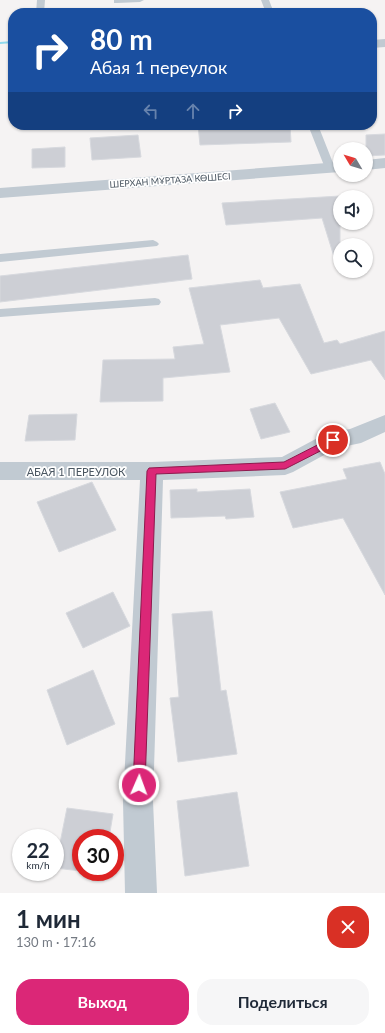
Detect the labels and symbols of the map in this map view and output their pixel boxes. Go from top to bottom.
north arrow [333,142,373,182]
street label: ШЕРХАН МҰРТАЗА КӨШЕСІ [109,170,231,190]
pin [316,423,350,457]
street label: АБАЯ 1 ПЕРЕУЛОК [27,465,126,478]
position arrow [118,764,160,806]
speed limit sign: 30 [72,829,124,881]

